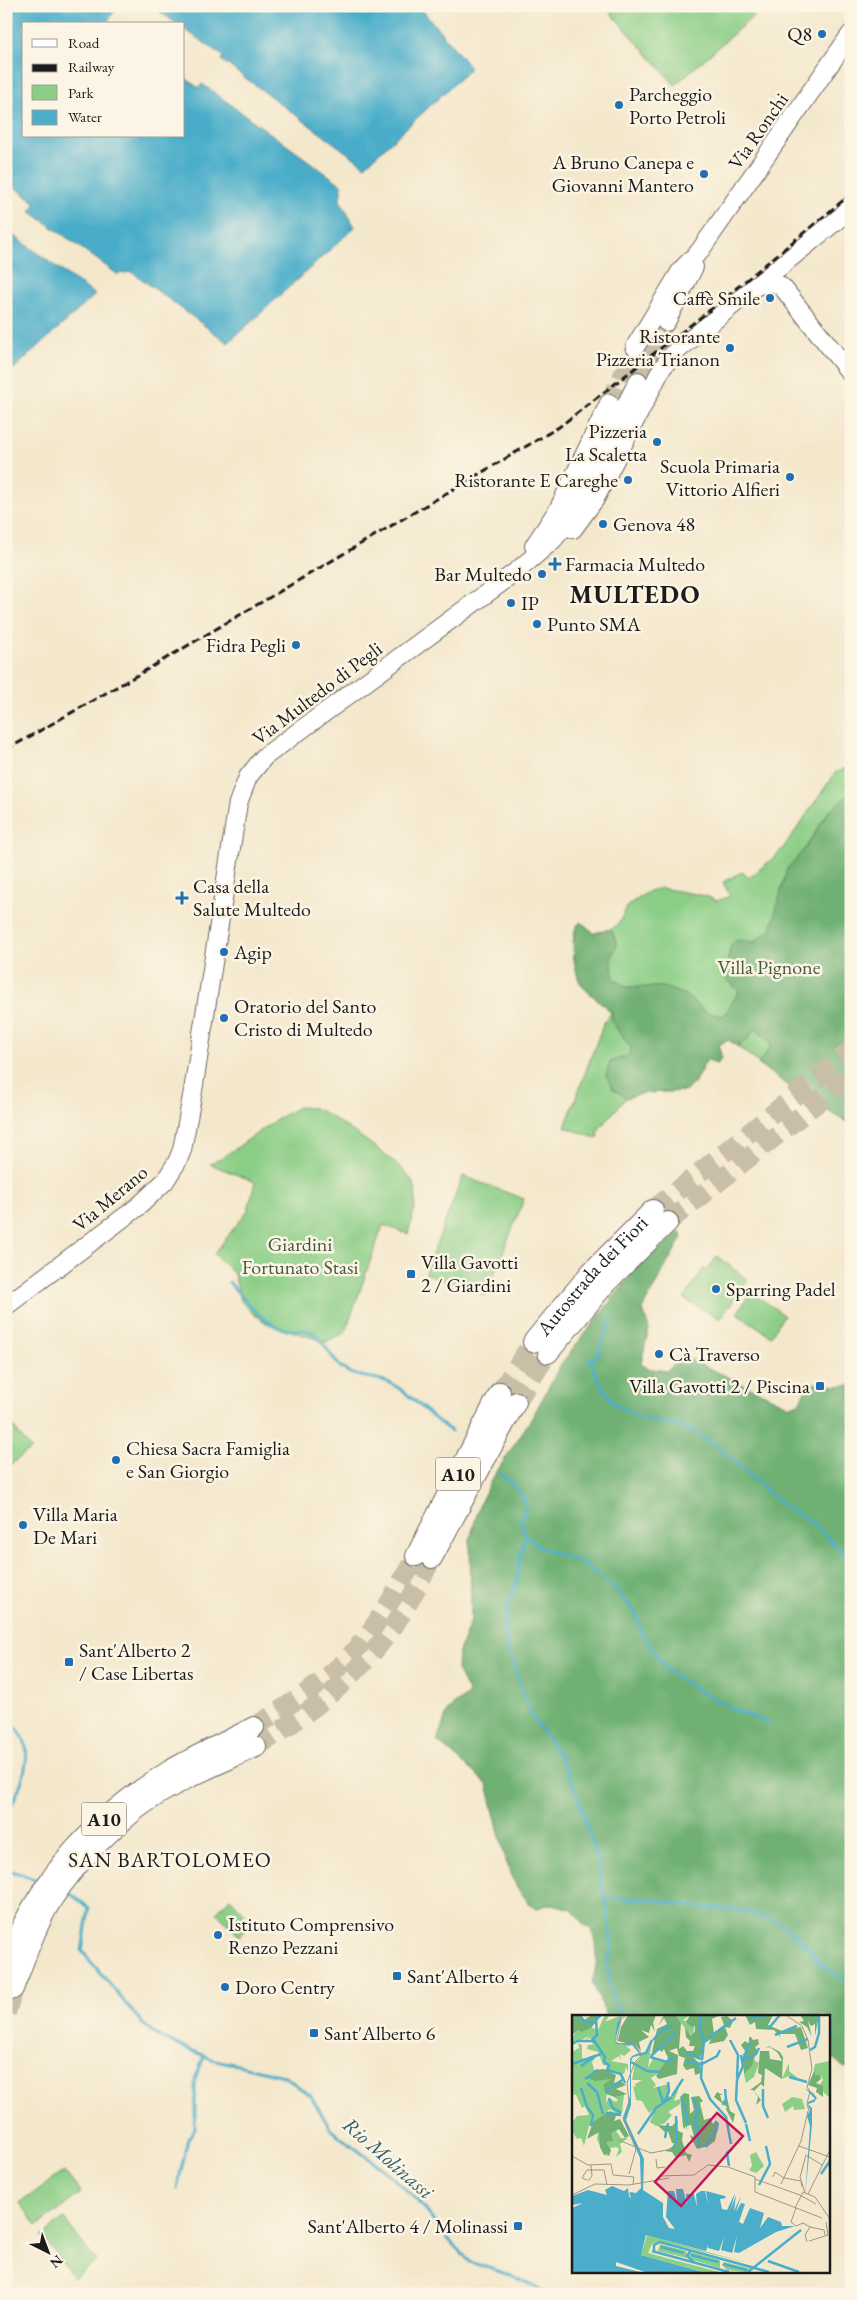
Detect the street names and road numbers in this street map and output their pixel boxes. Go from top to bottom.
street label: Via Ronchi [722,87,794,174]
street label: Via Multedo di Pegli [247,635,387,750]
street label: Via Merano [67,1159,153,1237]
street label: Autostrada dei Fiori [530,1210,653,1342]
road number: A10 [436,1458,480,1490]
road number: A10 [82,1802,126,1836]

